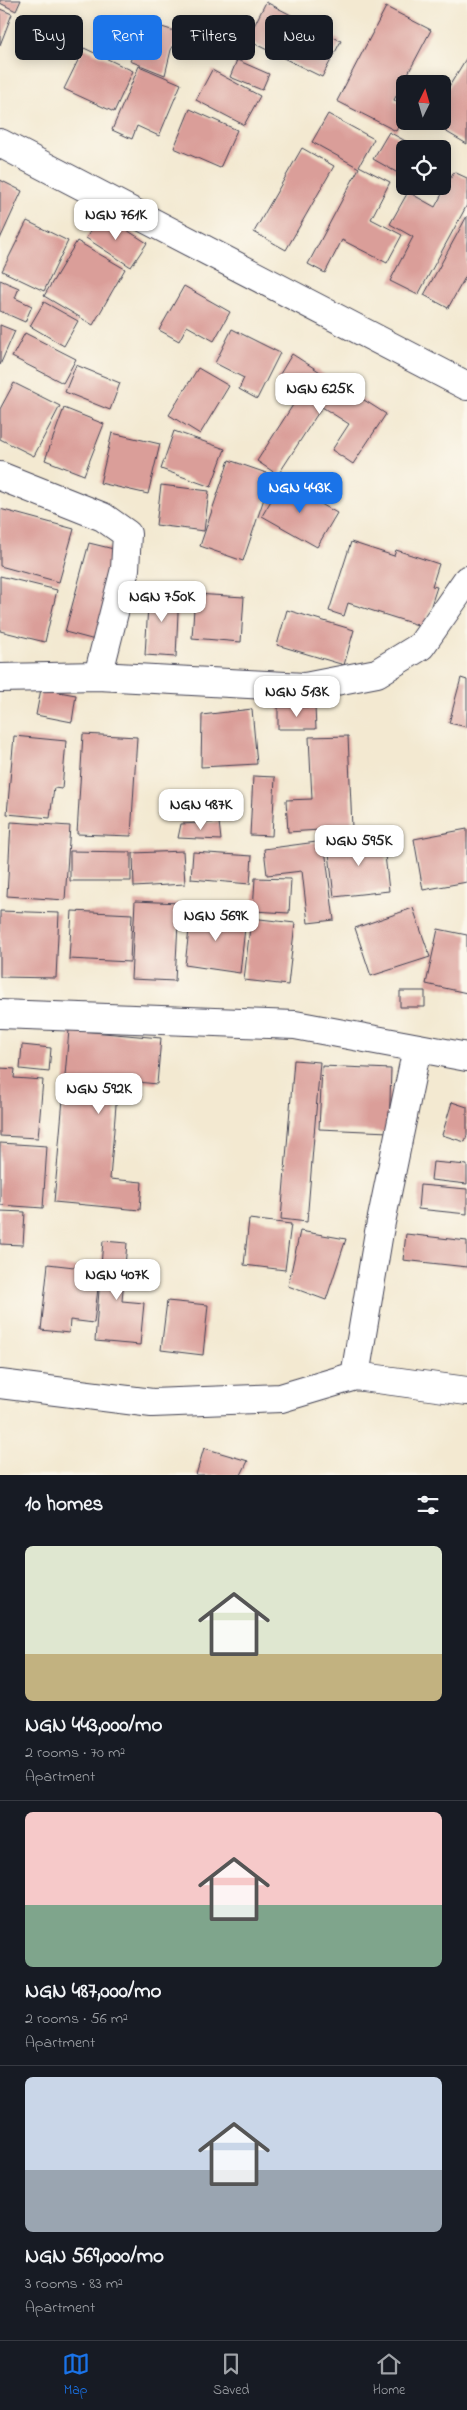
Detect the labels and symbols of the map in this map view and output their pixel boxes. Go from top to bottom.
north arrow [396,75,451,130]
pin: NGN 761K [64,198,168,241]
pin: NGN 625K [268,372,372,415]
pin: NGN 443K [248,472,352,514]
pin: NGN 750K [110,580,214,623]
pin: NGN 513K [245,676,349,718]
pin: NGN 487K [149,788,253,831]
pin: NGN 595K [307,824,411,867]
pin: NGN 569K [164,900,268,942]
pin: NGN 592K [47,1072,151,1115]
pin: NGN 407K [65,1258,169,1301]

